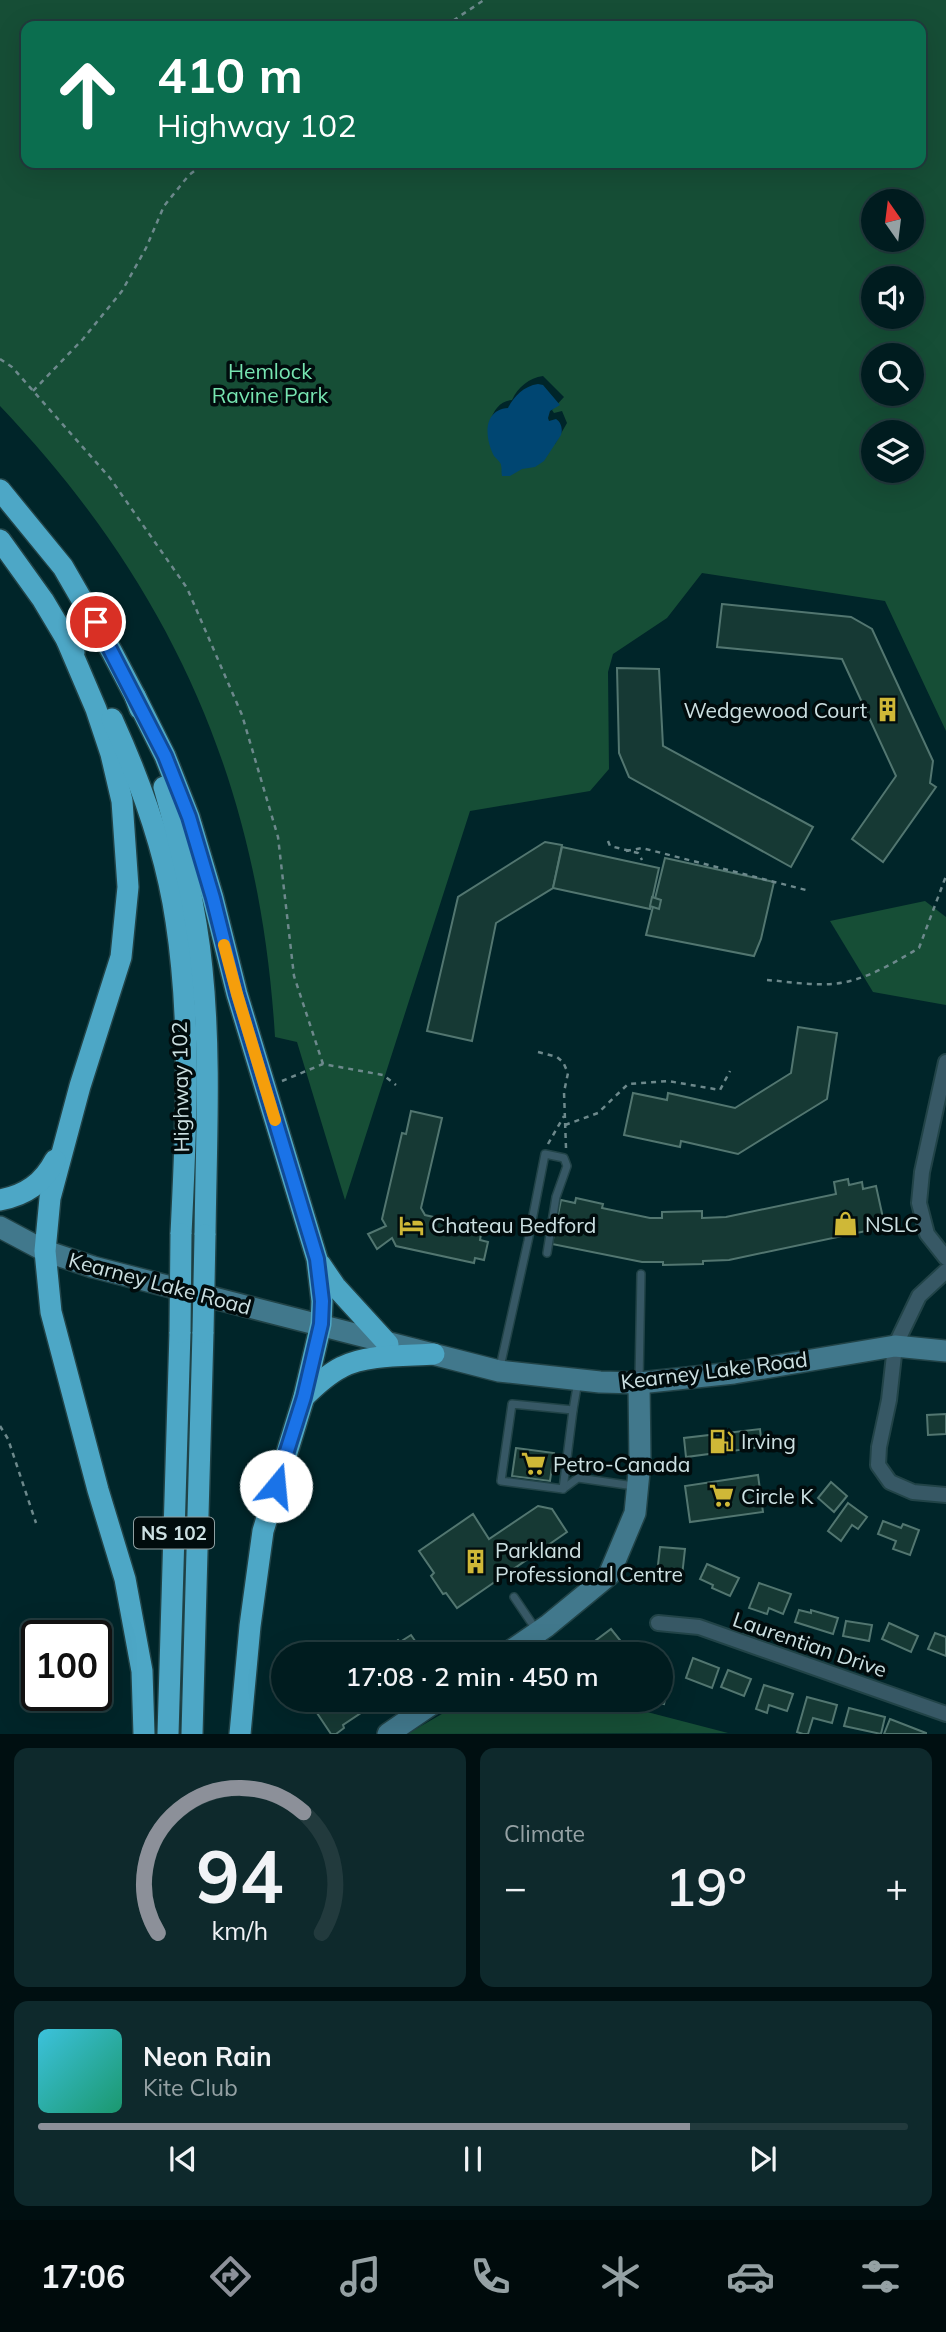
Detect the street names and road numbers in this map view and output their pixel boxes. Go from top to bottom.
street label: Highway 102 [166,1021,194,1153]
street label: Kearney Lake Road [66,1246,254,1320]
street label: Kearney Lake Road [619,1346,809,1394]
road number: NS 102 [134,1518,214,1548]
street label: Laurentian Drive [730,1606,890,1682]

